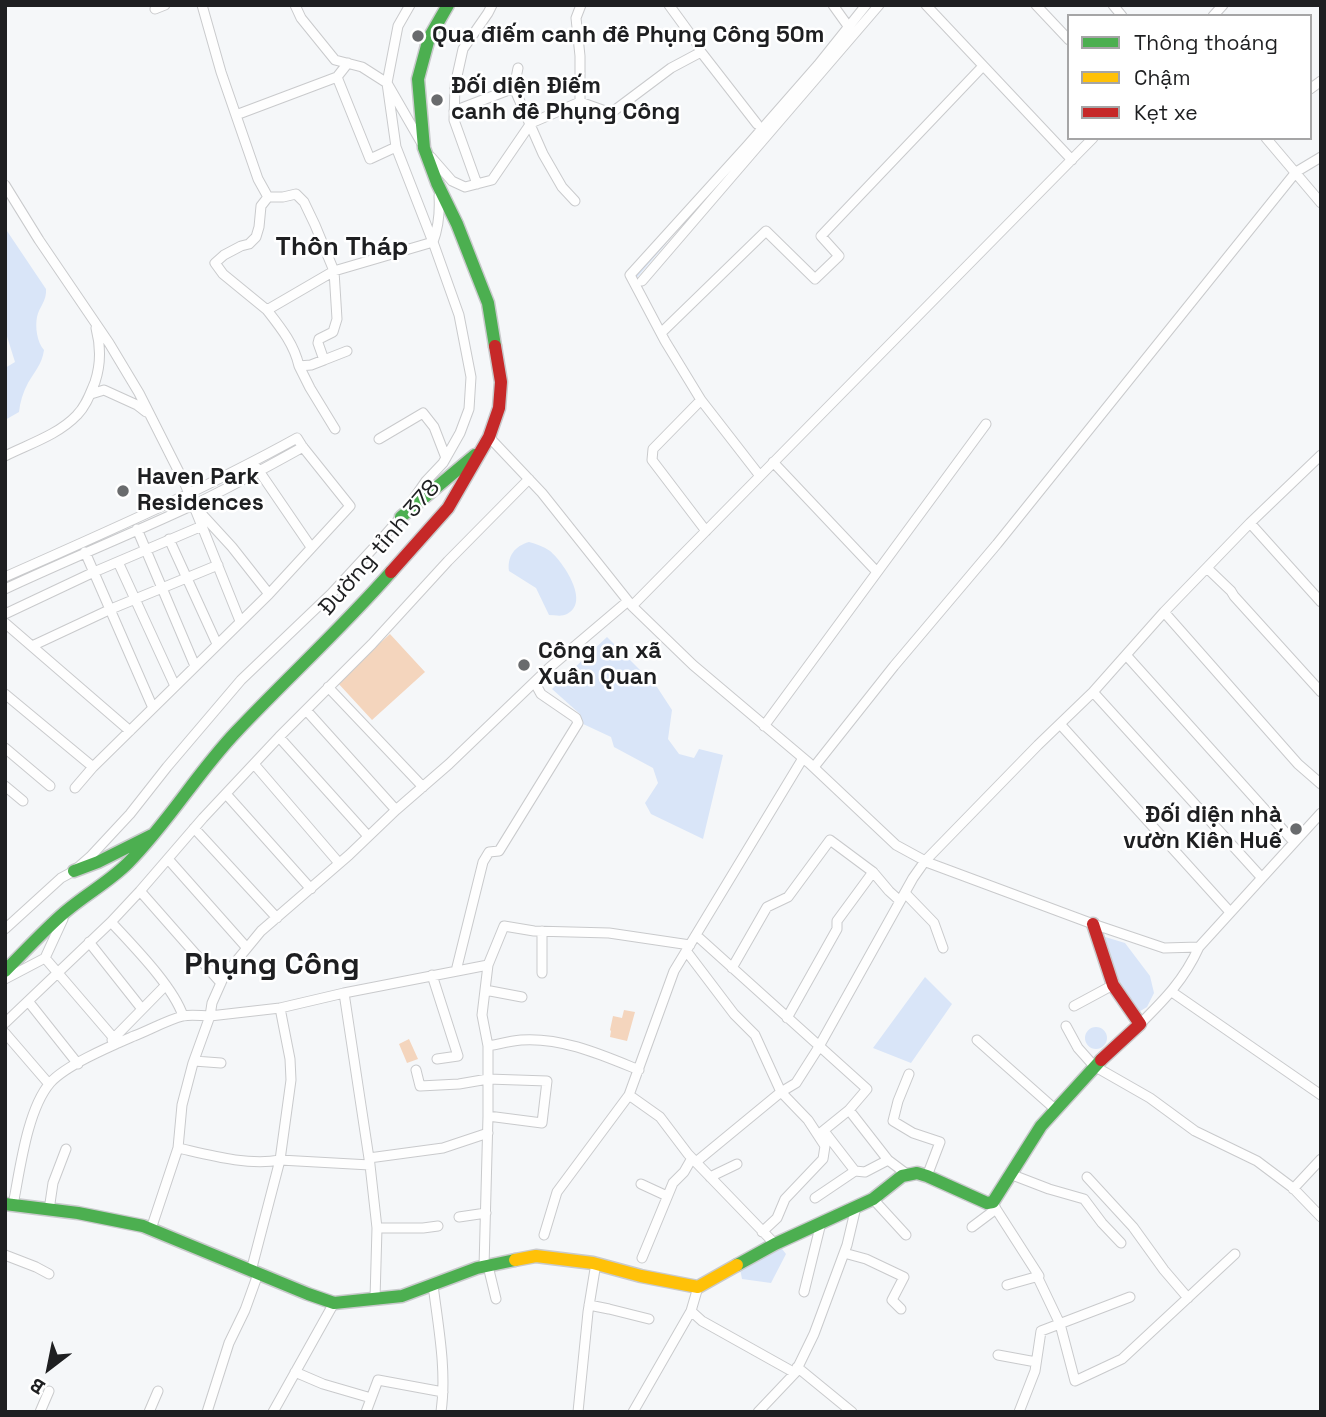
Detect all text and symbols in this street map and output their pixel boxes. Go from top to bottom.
legend [1067,14,1312,140]
place label: Qua điếm canh đê Phụng Công 50m [432,22,824,50]
marker: Qua điếm canh đê Phụng Công 50m [410,28,426,44]
text: Thông thoáng [1134,29,1278,56]
text: Chậm [1134,64,1191,91]
place label: Đối diện Điếm canh đê Phụng Công [451,73,680,127]
marker: Đối diện Điếm canh đê Phụng Công [429,92,445,108]
text: Kẹt xe [1134,99,1198,126]
district label: Thôn Tháp [276,232,408,264]
place label: Haven Park Residences [137,464,264,518]
street label: Đường tỉnh 378 [314,475,446,621]
marker: Haven Park Residences [115,483,131,499]
place label: Công an xã Xuân Quan [538,638,662,692]
marker: Công an xã Xuân Quan [516,657,532,673]
place label: Đối diện nhà vườn Kiên Huế [1123,802,1282,856]
marker: Đối diện nhà vườn Kiên Huế [1288,821,1304,837]
district label: Phụng Công [184,948,360,984]
north arrow [14,1333,84,1403]
text: B [26,1372,50,1400]

